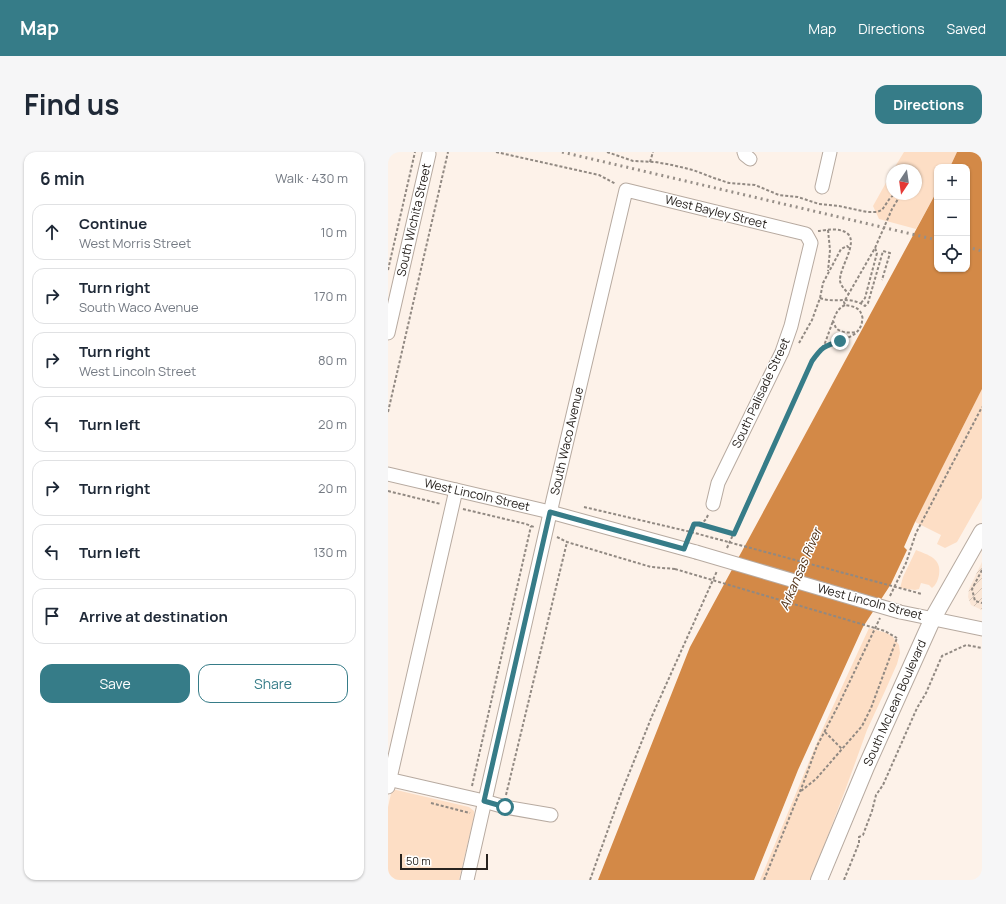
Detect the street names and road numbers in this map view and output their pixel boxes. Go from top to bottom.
street label: South Wichita Street [392,162,435,278]
street label: West Bayley Street [663,191,769,232]
street label: South Palisade Street [727,335,794,451]
street label: South Waco Avenue [546,385,587,497]
street label: West Lincoln Street [422,474,532,515]
street label: West Lincoln Street [816,579,925,624]
street label: South McLean Boulevard [859,637,930,769]

